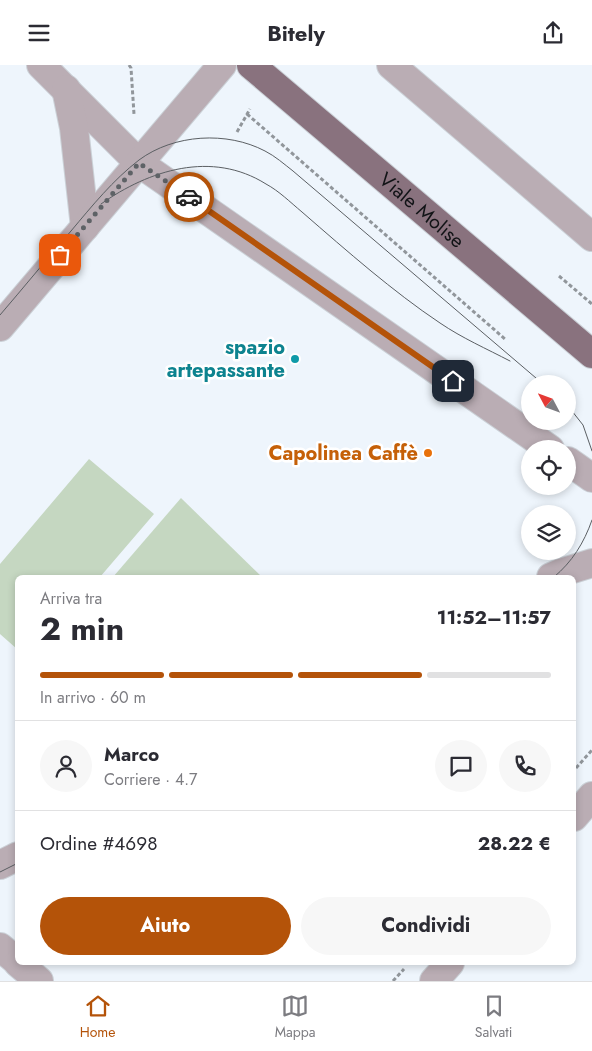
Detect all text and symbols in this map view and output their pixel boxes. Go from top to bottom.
text: Bitely [267,17,325,49]
icon: menu [25,19,53,47]
icon: share [539,19,567,47]
street label: Viale Molise [373,165,471,255]
courier [164,172,214,222]
icon: car [175,183,203,211]
pin [39,234,81,276]
icon: bag [46,241,74,269]
place label: spazio artepassante [167,333,285,385]
marker: spazio artepassante [289,353,301,365]
pin [432,360,474,402]
icon: home [439,367,467,395]
north arrow [521,375,576,430]
map controls [521,375,576,560]
place label: Capolinea Caffè [268,439,418,468]
button: locate [521,440,576,495]
marker: Capolinea Caffè [422,447,434,459]
button: layers [521,505,576,560]
text: Arriva tra [40,587,102,610]
text: 11:52–11:57 [437,604,551,631]
text: 2 min [40,606,124,652]
text: In arrivo · 60 m [40,686,146,709]
button: person [40,740,92,792]
button: chat [435,740,487,792]
button: phone [499,740,551,792]
text: Marco [104,741,159,768]
text: Corriere · 4.7 [104,768,198,791]
text: Ordine #4698 [40,830,158,857]
text: 28.22 € [478,830,551,857]
button: Aiuto [40,897,291,955]
button: Condividi [301,897,551,955]
tab: Home [80,992,115,1042]
tab: Mappa [275,992,316,1042]
tab: Salvati [475,992,512,1042]

